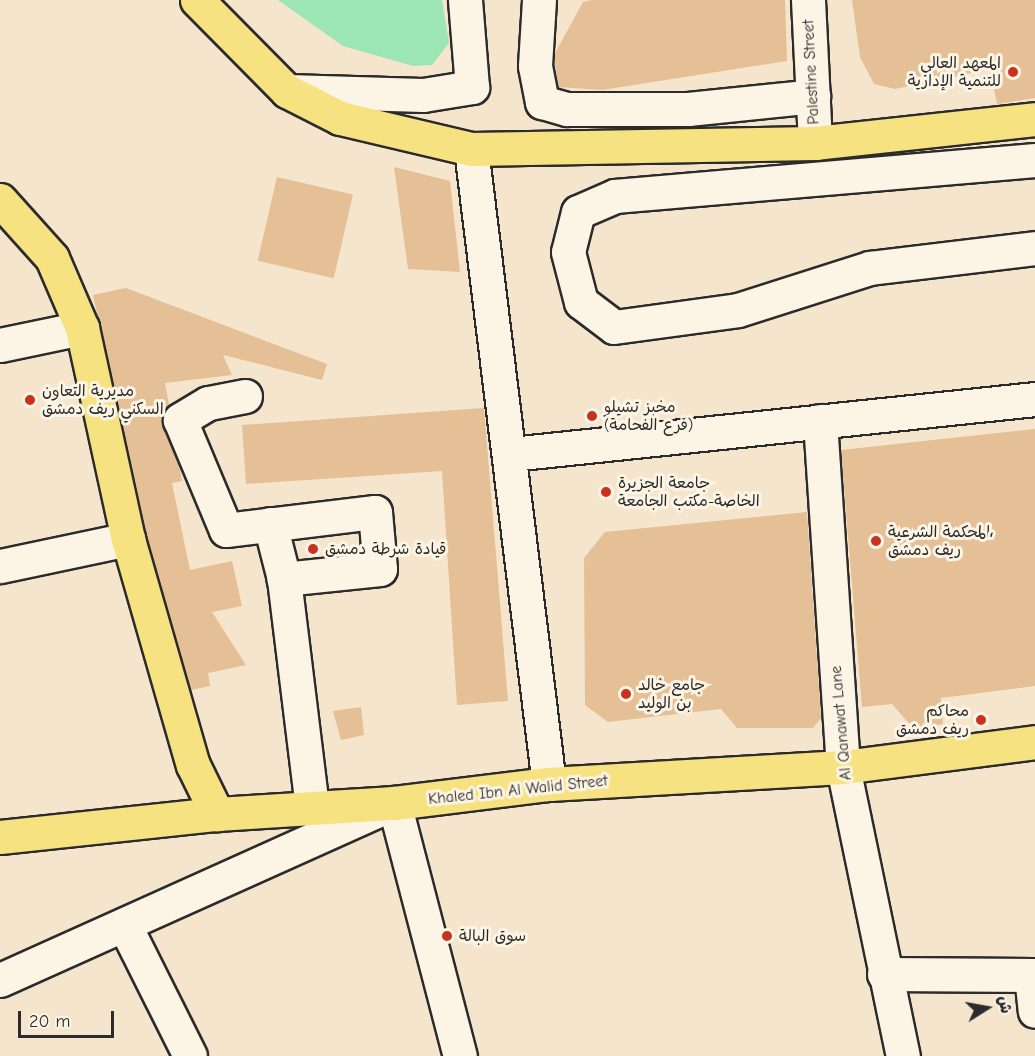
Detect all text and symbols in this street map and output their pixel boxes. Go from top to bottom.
street label: Palestine Street [799,19,823,125]
place label: المعهد العالي للتنمية الإدارية [908,53,1001,91]
marker: المعهد العالي للتنمية الإدارية [1006,65,1020,79]
place label: مديرية التعاون السكني ريف دمشق [42,381,164,419]
marker: مديرية التعاون السكني ريف دمشق [23,393,37,407]
place label: مخبز تشيلو (فرع الفحامة) [604,397,693,435]
marker: مخبز تشيلو (فرع الفحامة) [585,409,599,423]
place label: جامعة الجزيرة الخاصة-مكتب الجامعة [618,473,760,511]
marker: جامعة الجزيرة الخاصة-مكتب الجامعة [599,485,613,499]
place label: المحكمة الشرعية، ريف دمشق [888,522,994,560]
marker: المحكمة الشرعية، ريف دمشق [869,534,883,548]
place label: قيادة شرطة دمشق [325,539,446,559]
marker: قيادة شرطة دمشق [306,542,320,556]
street label: Al Qanawat Lane [826,665,856,781]
place label: جامع خالد بن الوليد [638,675,705,713]
marker: جامع خالد بن الوليد [619,687,633,701]
place label: محاكم ريف دمشق [896,701,969,739]
marker: محاكم ريف دمشق [974,713,988,727]
street label: Khaled Ibn Al Walid Street [427,771,609,809]
place label: سوق البالة [459,926,526,946]
marker: سوق البالة [440,929,454,943]
north arrow [957,978,1017,1038]
text: ش [994,994,1015,1015]
scale bar [21,999,117,1037]
text: 20 m [29,1011,70,1032]

